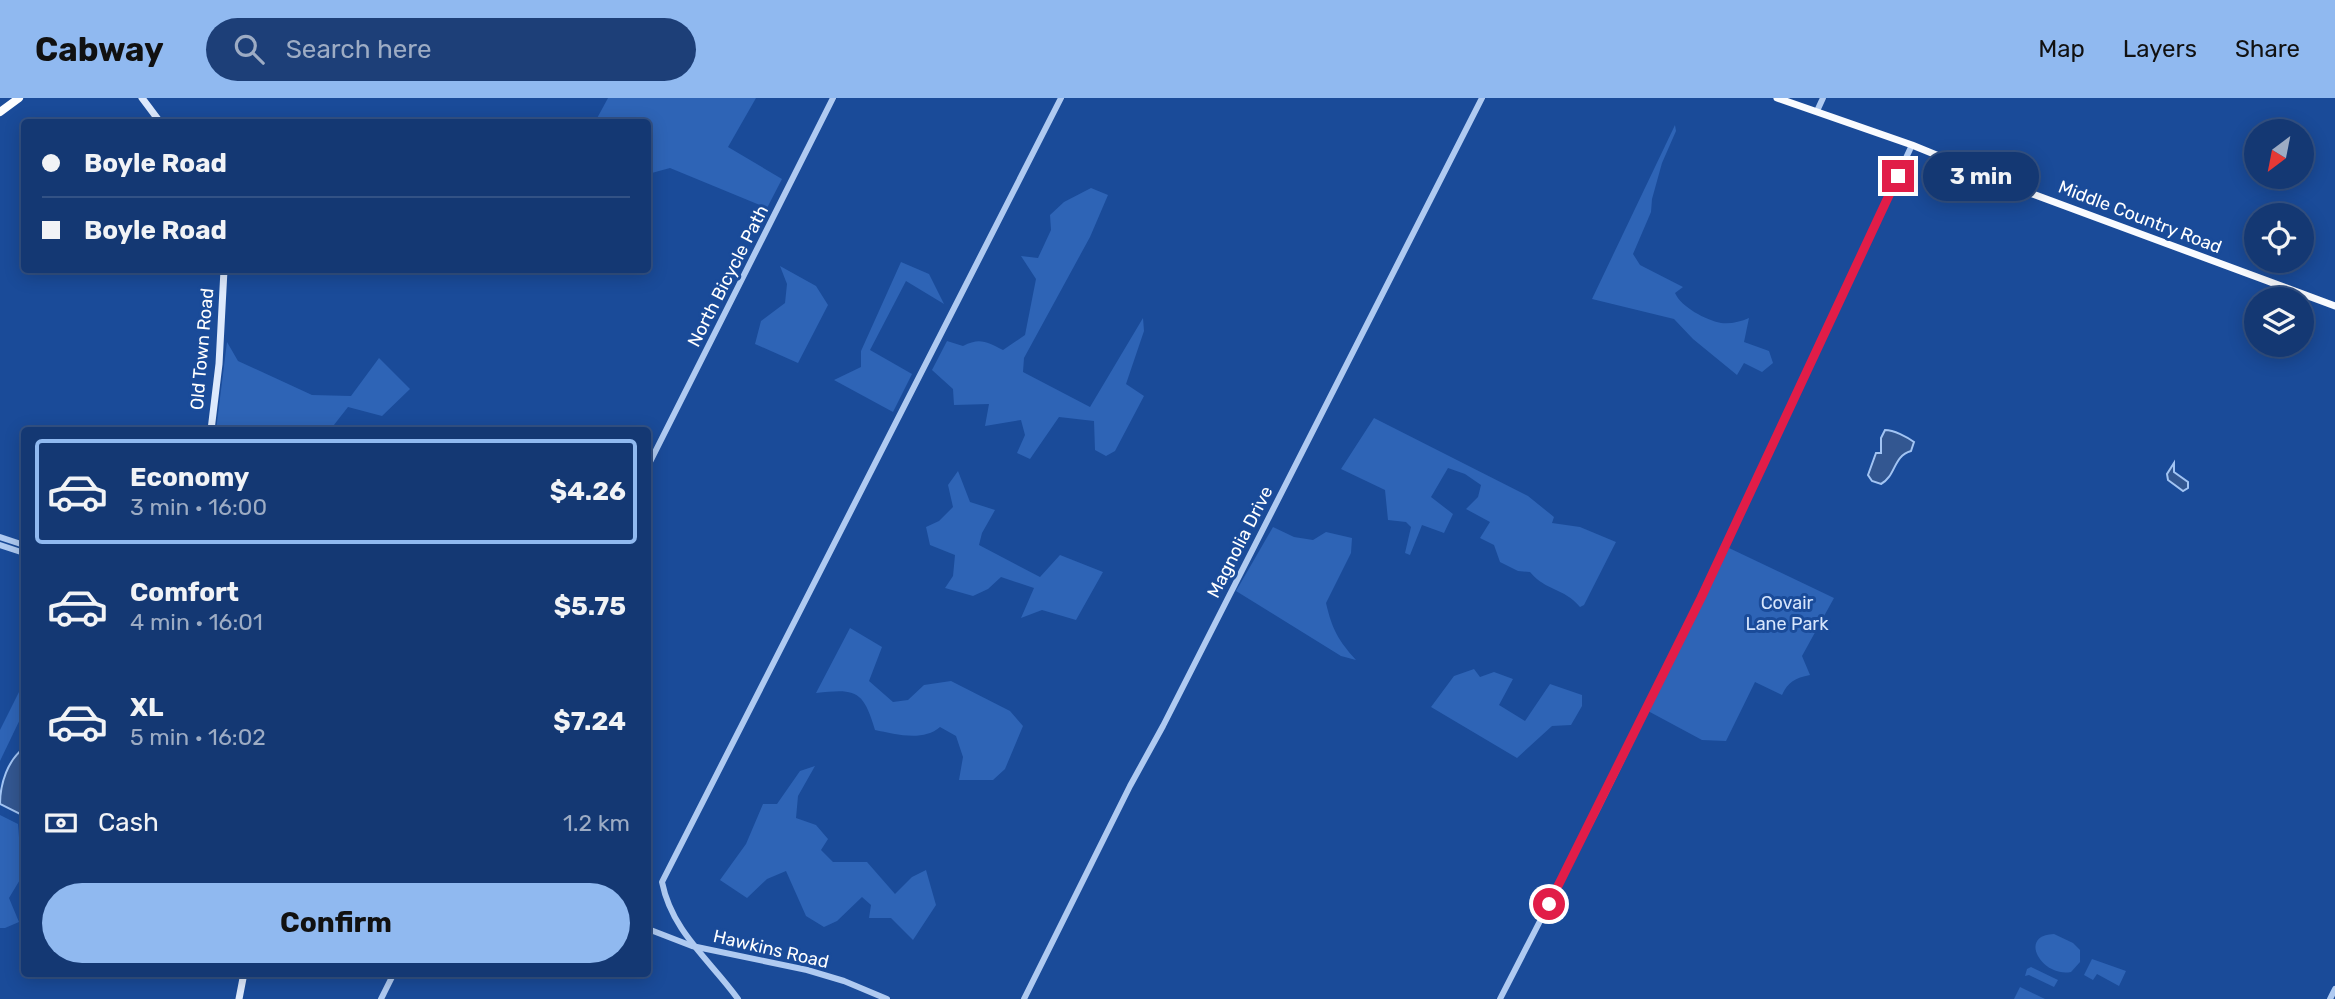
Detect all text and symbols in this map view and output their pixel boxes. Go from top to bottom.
search box [206,18,696,81]
text: Cabway [35,30,164,69]
icon: search [230,30,268,68]
text: Search here [286,34,432,65]
text: Map [2038,35,2085,63]
text: Layers [2123,35,2197,63]
text: Share [2235,35,2300,63]
north arrow [2244,119,2314,189]
map controls [2244,119,2314,357]
text: Boyle Road [84,148,227,179]
callout: 3 min [1923,152,2038,200]
route end [1882,160,1914,192]
text: 3 min [1950,162,2012,190]
street label: Middle Country Road [2055,176,2225,258]
street label: North Bicycle Path [683,202,773,350]
button: locate [2244,203,2314,273]
text: Boyle Road [84,215,227,246]
street label: Old Town Road [186,287,218,411]
button: layers [2244,287,2314,357]
icon: car [46,460,109,523]
text: Economy [130,462,249,493]
text: $4.26 [550,476,626,507]
street label: Magnolia Drive [1202,482,1278,602]
text: 3 min · 16:00 [130,493,267,521]
icon: car [46,575,109,638]
text: Comfort [130,577,239,608]
text: $5.75 [554,591,626,622]
park label: Covair Lane Park [1746,592,1829,635]
text: 4 min · 16:01 [130,608,263,636]
icon: car [46,690,109,753]
text: XL [130,692,163,723]
text: $7.24 [553,706,626,737]
text: 5 min · 16:02 [130,723,266,751]
icon: cash [42,804,80,842]
text: Cash [98,807,159,838]
text: 1.2 km [563,809,630,837]
button: Confirm [42,883,630,963]
route start [1533,888,1565,920]
street label: Hawkins Road [711,925,831,973]

